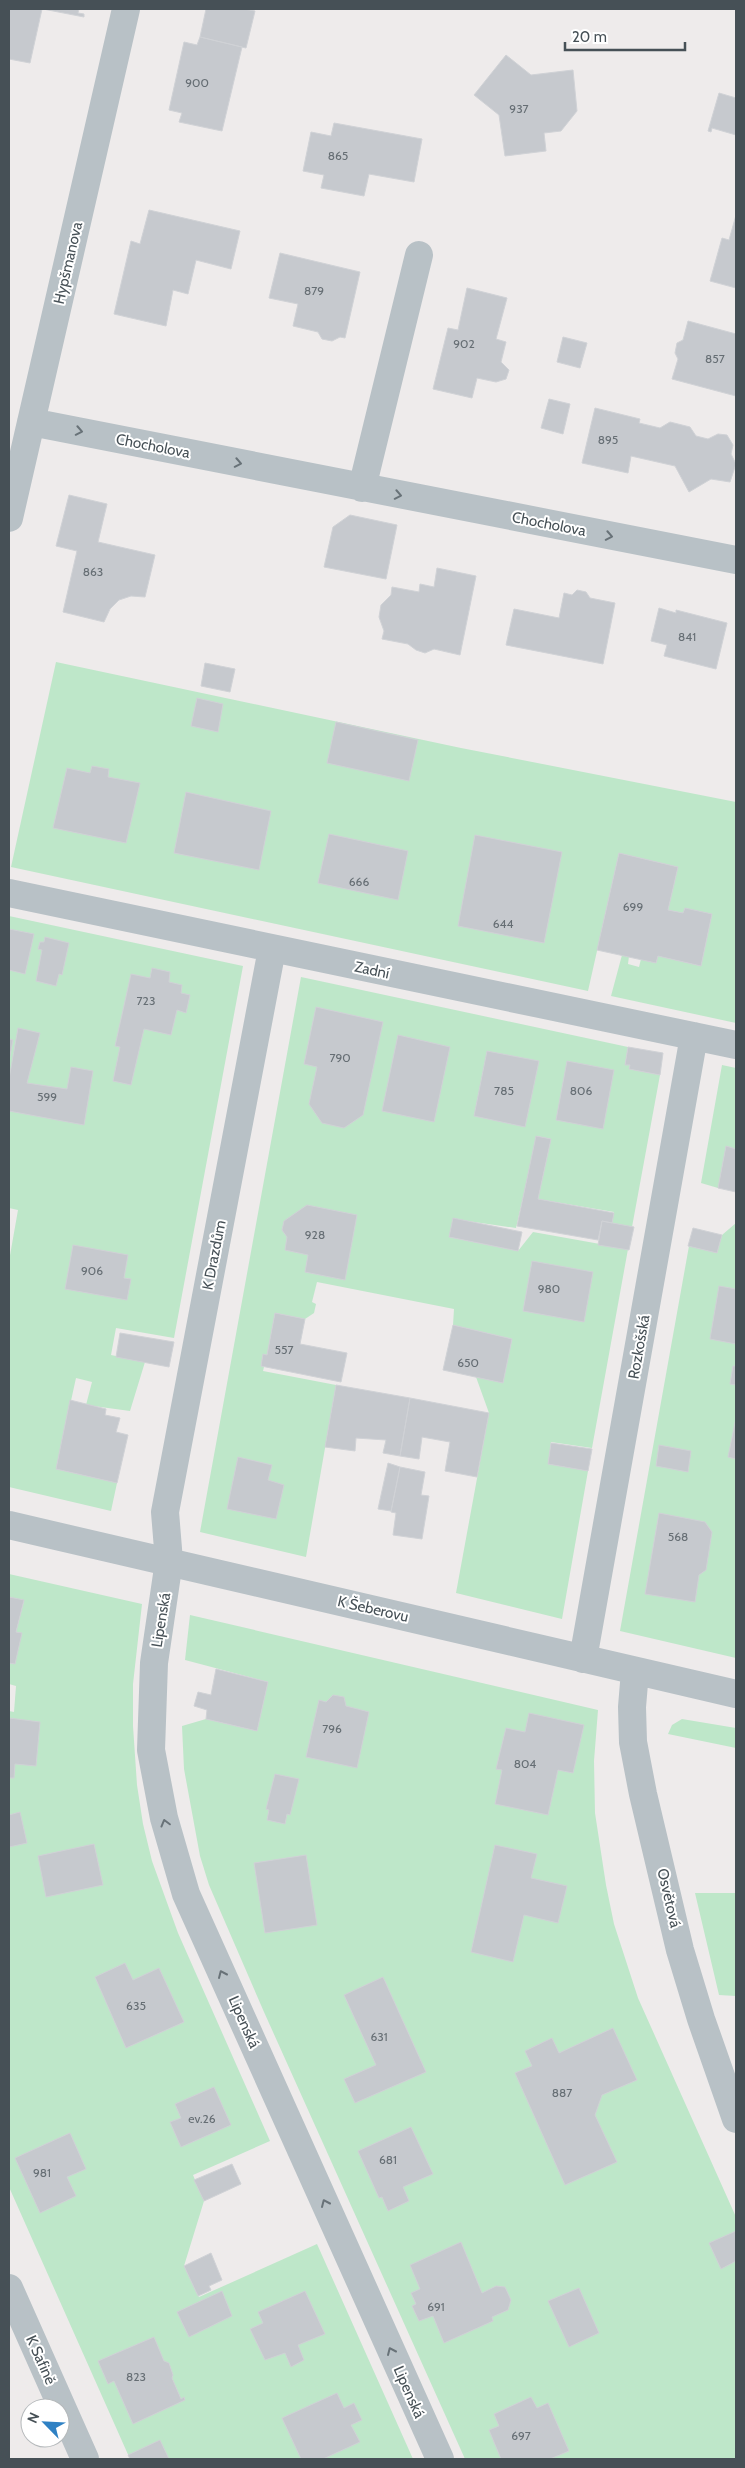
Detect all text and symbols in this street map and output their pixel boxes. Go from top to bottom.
scale bar [565,20,685,52]
text: 20 m [572,28,607,46]
house number: 900 [185,75,209,90]
house number: 937 [509,101,529,116]
house number: 865 [328,148,348,163]
street label: Hypšmanova [50,219,86,306]
house number: 879 [304,283,324,298]
house number: 902 [453,336,475,351]
house number: 857 [705,351,725,366]
one-way arrow [75,425,83,436]
street label: Chocholova [115,430,192,462]
house number: 895 [598,432,618,447]
one-way arrow [234,458,243,468]
one-way arrow [393,489,402,500]
street label: Chocholova [511,508,588,540]
one-way arrow [604,530,613,540]
house number: 863 [83,564,103,579]
house number: 841 [678,629,696,644]
house number: 666 [349,874,369,889]
house number: 699 [623,899,643,914]
house number: 644 [493,916,513,931]
street label: Zadní [353,958,391,982]
house number: 723 [137,993,155,1008]
house number: 790 [329,1050,351,1065]
house number: 785 [494,1083,514,1098]
house number: 806 [570,1083,592,1098]
house number: 599 [37,1089,57,1104]
street label: K Drazdům [198,1219,230,1291]
house number: 928 [305,1227,325,1242]
house number: 906 [81,1263,103,1278]
house number: 980 [538,1281,560,1296]
street label: Rozkošská [625,1313,654,1380]
house number: 557 [274,1342,294,1357]
house number: 650 [457,1355,479,1370]
house number: 568 [668,1529,688,1544]
street label: Lipenská [148,1591,174,1649]
street label: K Šeberovu [336,1591,410,1626]
house number: 796 [322,1721,342,1736]
house number: 804 [514,1756,536,1771]
one-way arrow [161,1819,171,1827]
street label: Osvětová [653,1867,685,1930]
one-way arrow [218,1970,229,1979]
street label: Lipenská [225,1993,264,2052]
house number: 635 [126,1998,146,2013]
house number: 631 [370,2029,388,2044]
house number: 887 [552,2085,572,2100]
house number: ev.26 [188,2111,216,2126]
house number: 681 [379,2152,397,2167]
house number: 981 [33,2165,51,2180]
one-way arrow [320,2199,331,2208]
house number: 691 [427,2299,445,2314]
street label: K Safině [22,2333,60,2388]
one-way arrow [387,2347,397,2356]
street label: Lipenská [390,2363,429,2422]
house number: 823 [126,2369,146,2384]
north arrow [20,2398,70,2448]
text: N [23,2410,43,2426]
house number: 697 [511,2428,531,2443]

